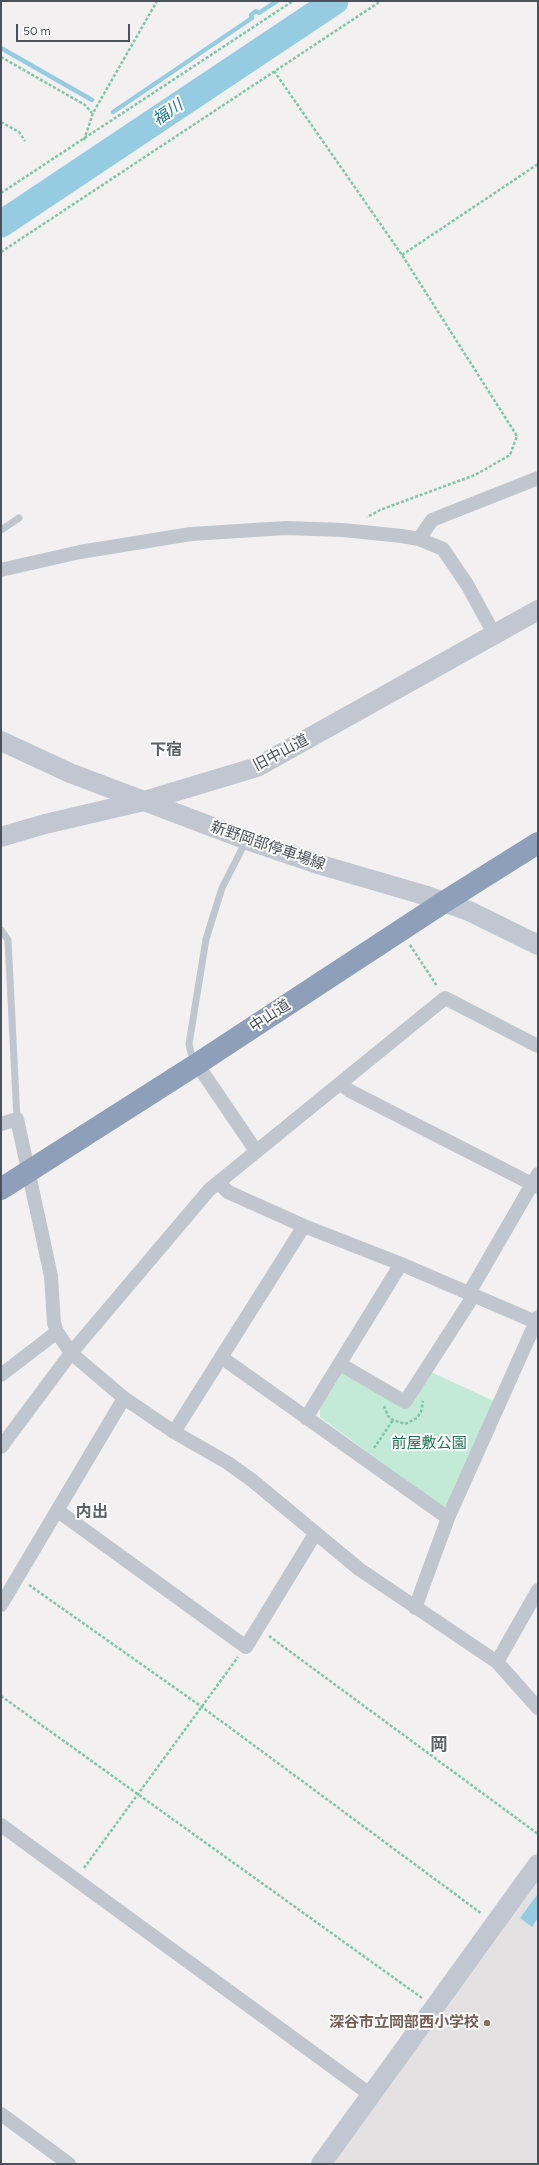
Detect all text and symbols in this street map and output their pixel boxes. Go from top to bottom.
scale bar [18,16,132,42]
text: 50 m [23,24,51,38]
water label: 福川 [149,96,187,130]
street label: 旧中山道 [250,731,312,775]
district label: 下宿 [150,740,182,760]
street label: 新野岡部停車場線 [208,818,328,874]
street label: 中山道 [246,996,294,1036]
park label: 前屋敷公園 [392,1435,466,1453]
district label: 内出 [76,1502,108,1522]
district label: 岡 [431,1735,447,1755]
place label: 深谷市立岡部西小学校 [329,2014,479,2032]
marker: 深谷市立岡部西小学校 [482,2018,492,2028]

